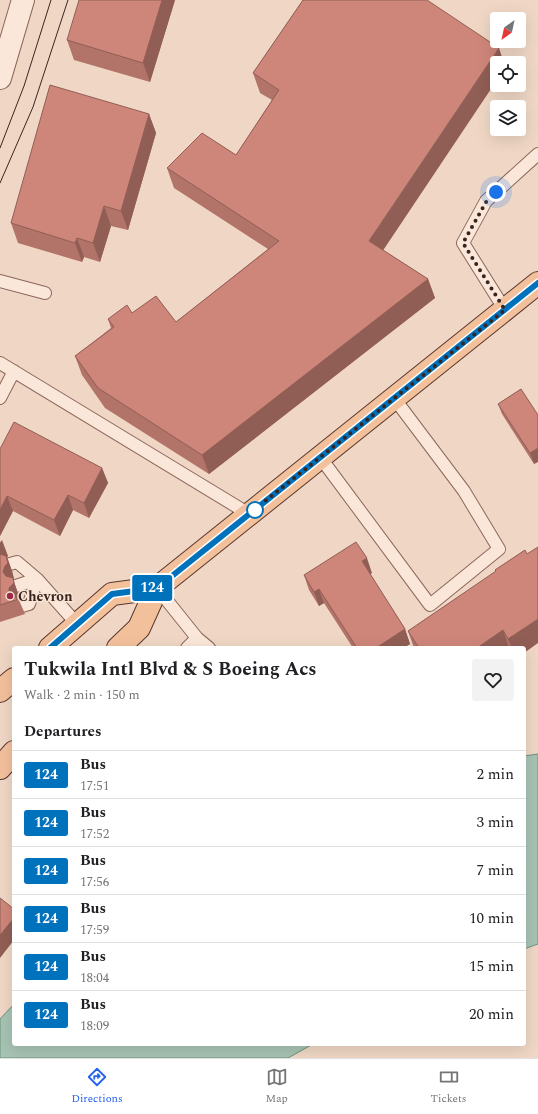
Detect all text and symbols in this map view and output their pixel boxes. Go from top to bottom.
north arrow [490,12,526,48]
map controls [490,12,526,136]
button: locate [490,56,526,92]
button: layers [490,100,526,136]
your location [486,182,506,202]
unlabelled marker [246,501,264,519]
line badge: 124 [129,575,175,601]
text: 124 [140,577,164,598]
place label: Chevron [18,586,73,607]
marker: Chevron [5,591,15,601]
text: Tukwila Intl Blvd & S Boeing Acs [24,655,317,684]
button: heart [472,659,514,701]
text: Walk · 2 min · 150 m [24,685,140,705]
text: Departures [24,720,102,743]
text: Bus [80,753,106,776]
text: 2 min [476,763,514,786]
text: 124 [34,764,58,785]
text: 17:51 [80,776,109,796]
text: Bus [80,801,106,824]
text: 3 min [476,811,514,834]
text: 124 [34,812,58,833]
text: 17:52 [80,824,109,844]
text: Bus [80,849,106,872]
text: 7 min [476,859,514,882]
text: 124 [34,860,58,881]
text: 17:56 [80,872,109,892]
text: Bus [80,897,106,920]
text: 10 min [469,907,514,930]
text: 124 [34,908,58,929]
text: 17:59 [80,920,109,940]
text: Bus [80,945,106,968]
text: 15 min [469,955,514,978]
text: 124 [34,956,58,977]
text: 18:04 [80,968,109,988]
text: Bus [80,993,106,1016]
text: 20 min [469,1003,514,1026]
text: 124 [34,1004,58,1025]
text: 18:09 [80,1016,109,1036]
tab: Directions [71,1066,123,1107]
tab: Map [266,1066,288,1107]
tab: Tickets [431,1066,467,1107]

